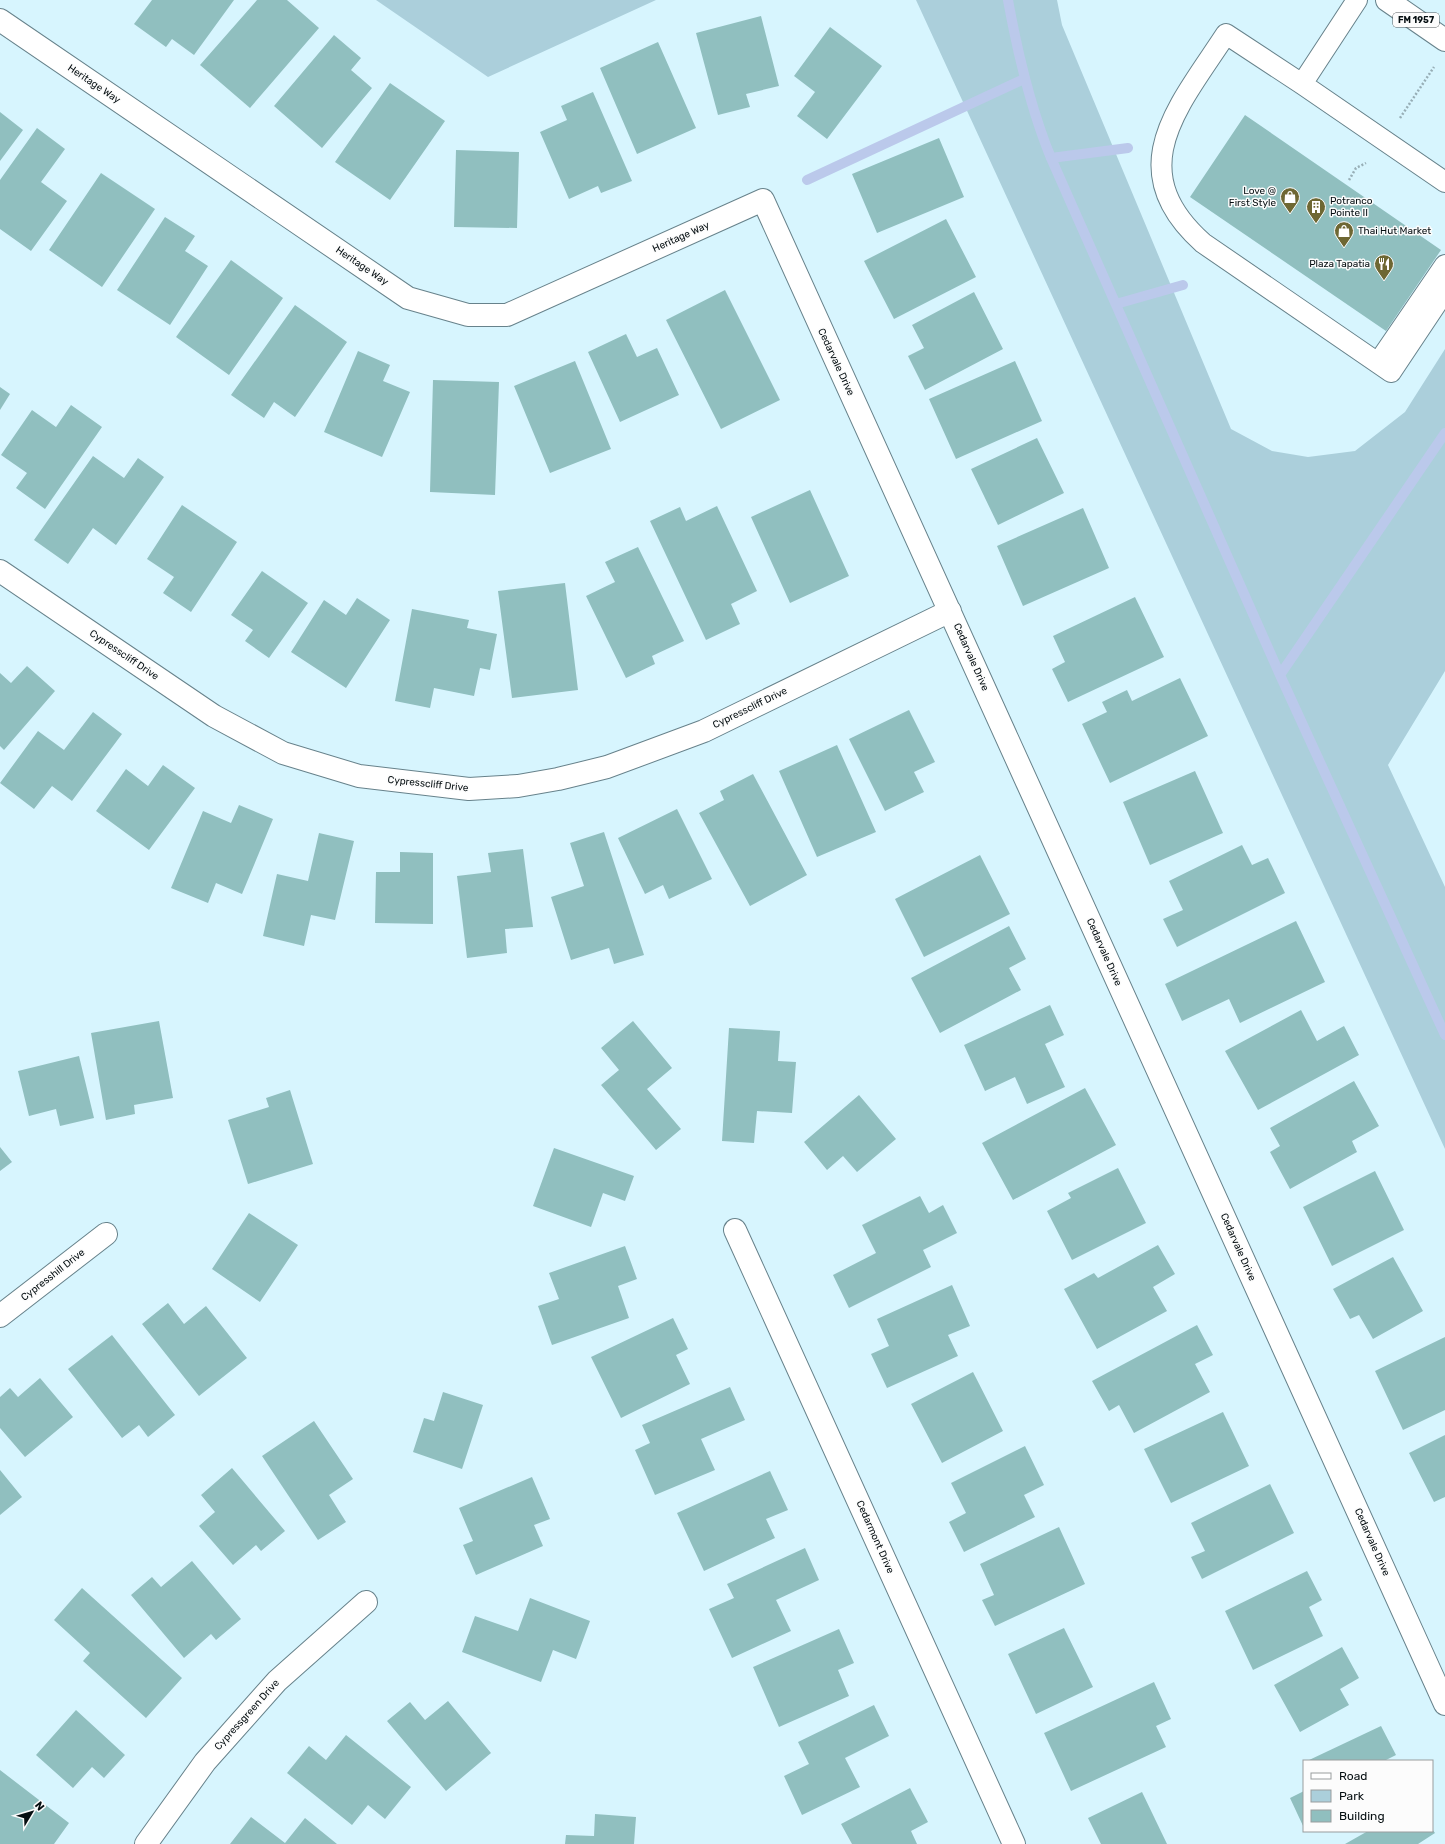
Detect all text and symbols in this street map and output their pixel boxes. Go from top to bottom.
road number: FM 1957 [1393,13,1439,27]
street label: Heritage Way [65,62,123,106]
place label: Love @ First Style [1229,185,1276,209]
shop icon: Love @ First Style [1279,186,1301,214]
place label: Potranco Pointe II [1330,195,1373,219]
building icon: Potranco Pointe II [1305,196,1327,224]
street label: Heritage Way [651,219,712,255]
shop icon: Thai Hut Market [1333,220,1355,248]
place label: Thai Hut Market [1358,225,1431,237]
street label: Heritage Way [333,244,391,288]
restaurant icon: Plaza Tapatia [1373,253,1395,281]
place label: Plaza Tapatia [1309,258,1370,270]
street label: Cedarvale Drive [815,326,857,398]
street label: Cedarvale Drive [951,621,991,693]
street label: Cypresscliff Drive [87,627,161,683]
street label: Cypresscliff Drive [711,685,789,731]
street label: Cypresscliff Drive [387,774,469,794]
street label: Cedarvale Drive [1084,916,1124,988]
street label: Cedarvale Drive [1218,1211,1258,1283]
street label: Cypresshill Drive [19,1246,88,1304]
street label: Cedarmont Drive [854,1499,897,1576]
street label: Cedarvale Drive [1352,1506,1392,1578]
street label: Cypressgreen Drive [212,1677,282,1753]
legend [1303,1760,1433,1832]
text: Road [1339,1769,1367,1783]
text: Park [1339,1789,1365,1803]
north arrow [12,1792,52,1832]
text: N [32,1799,47,1813]
text: Building [1339,1809,1385,1823]

